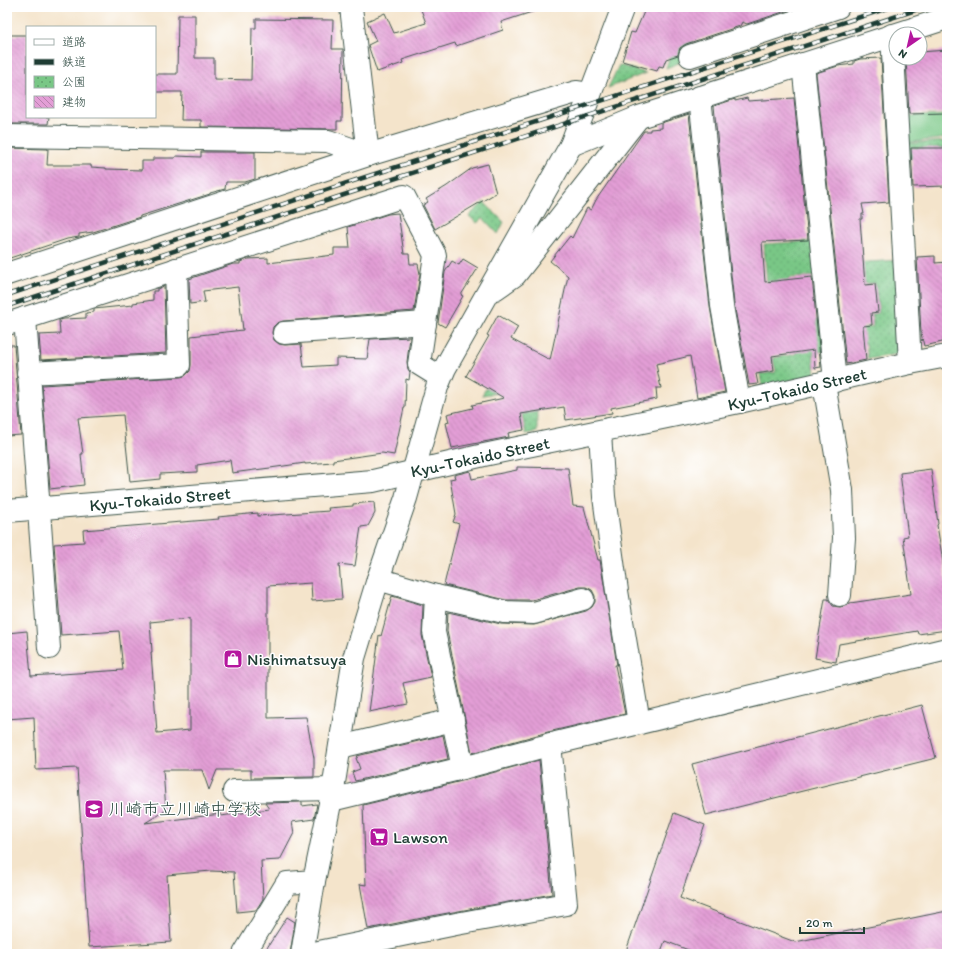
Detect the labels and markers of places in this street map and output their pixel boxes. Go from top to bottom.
shop icon: Nishimatsuya [222,648,244,670]
place label: Nishimatsuya [247,649,346,669]
school or university icon: 川崎市立川崎中学校 [83,798,105,820]
place label: 川崎市立川崎中学校 [108,799,261,819]
supermarket icon: Lawson [368,826,390,848]
place label: Lawson [393,827,448,847]

